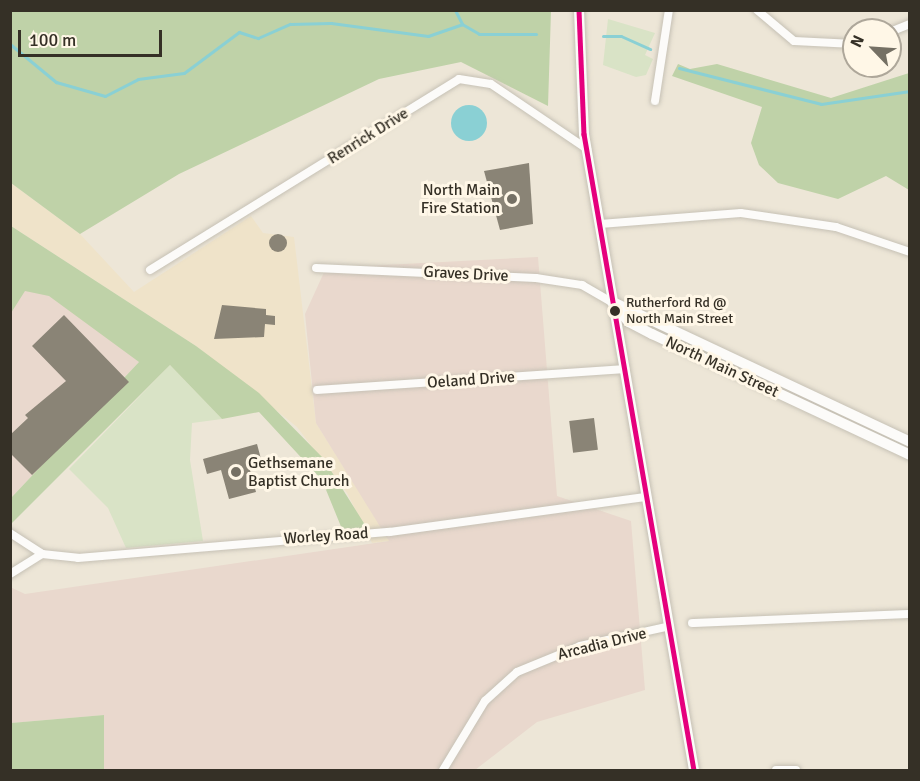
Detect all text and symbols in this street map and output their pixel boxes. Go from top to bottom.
scale bar [21,18,165,56]
north arrow [842,18,902,78]
text: 100 m [29,29,76,51]
text: N [846,32,869,51]
street label: Renrick Drive [324,104,412,168]
place label: North Main Fire Station [421,180,500,218]
marker: North Main Fire Station [505,192,519,206]
street label: Graves Drive [423,262,509,286]
place label: Rutherford Rd @ North Main Street [626,295,733,328]
marker: Rutherford Rd @ North Main Street [609,305,621,317]
street label: North Main Street [662,332,782,402]
street label: Oeland Drive [426,367,516,393]
place label: Gethsemane Baptist Church [248,453,349,491]
marker: Gethsemane Baptist Church [229,465,243,479]
street label: Worley Road [283,523,369,549]
street label: Arcadia Drive [555,624,649,664]

